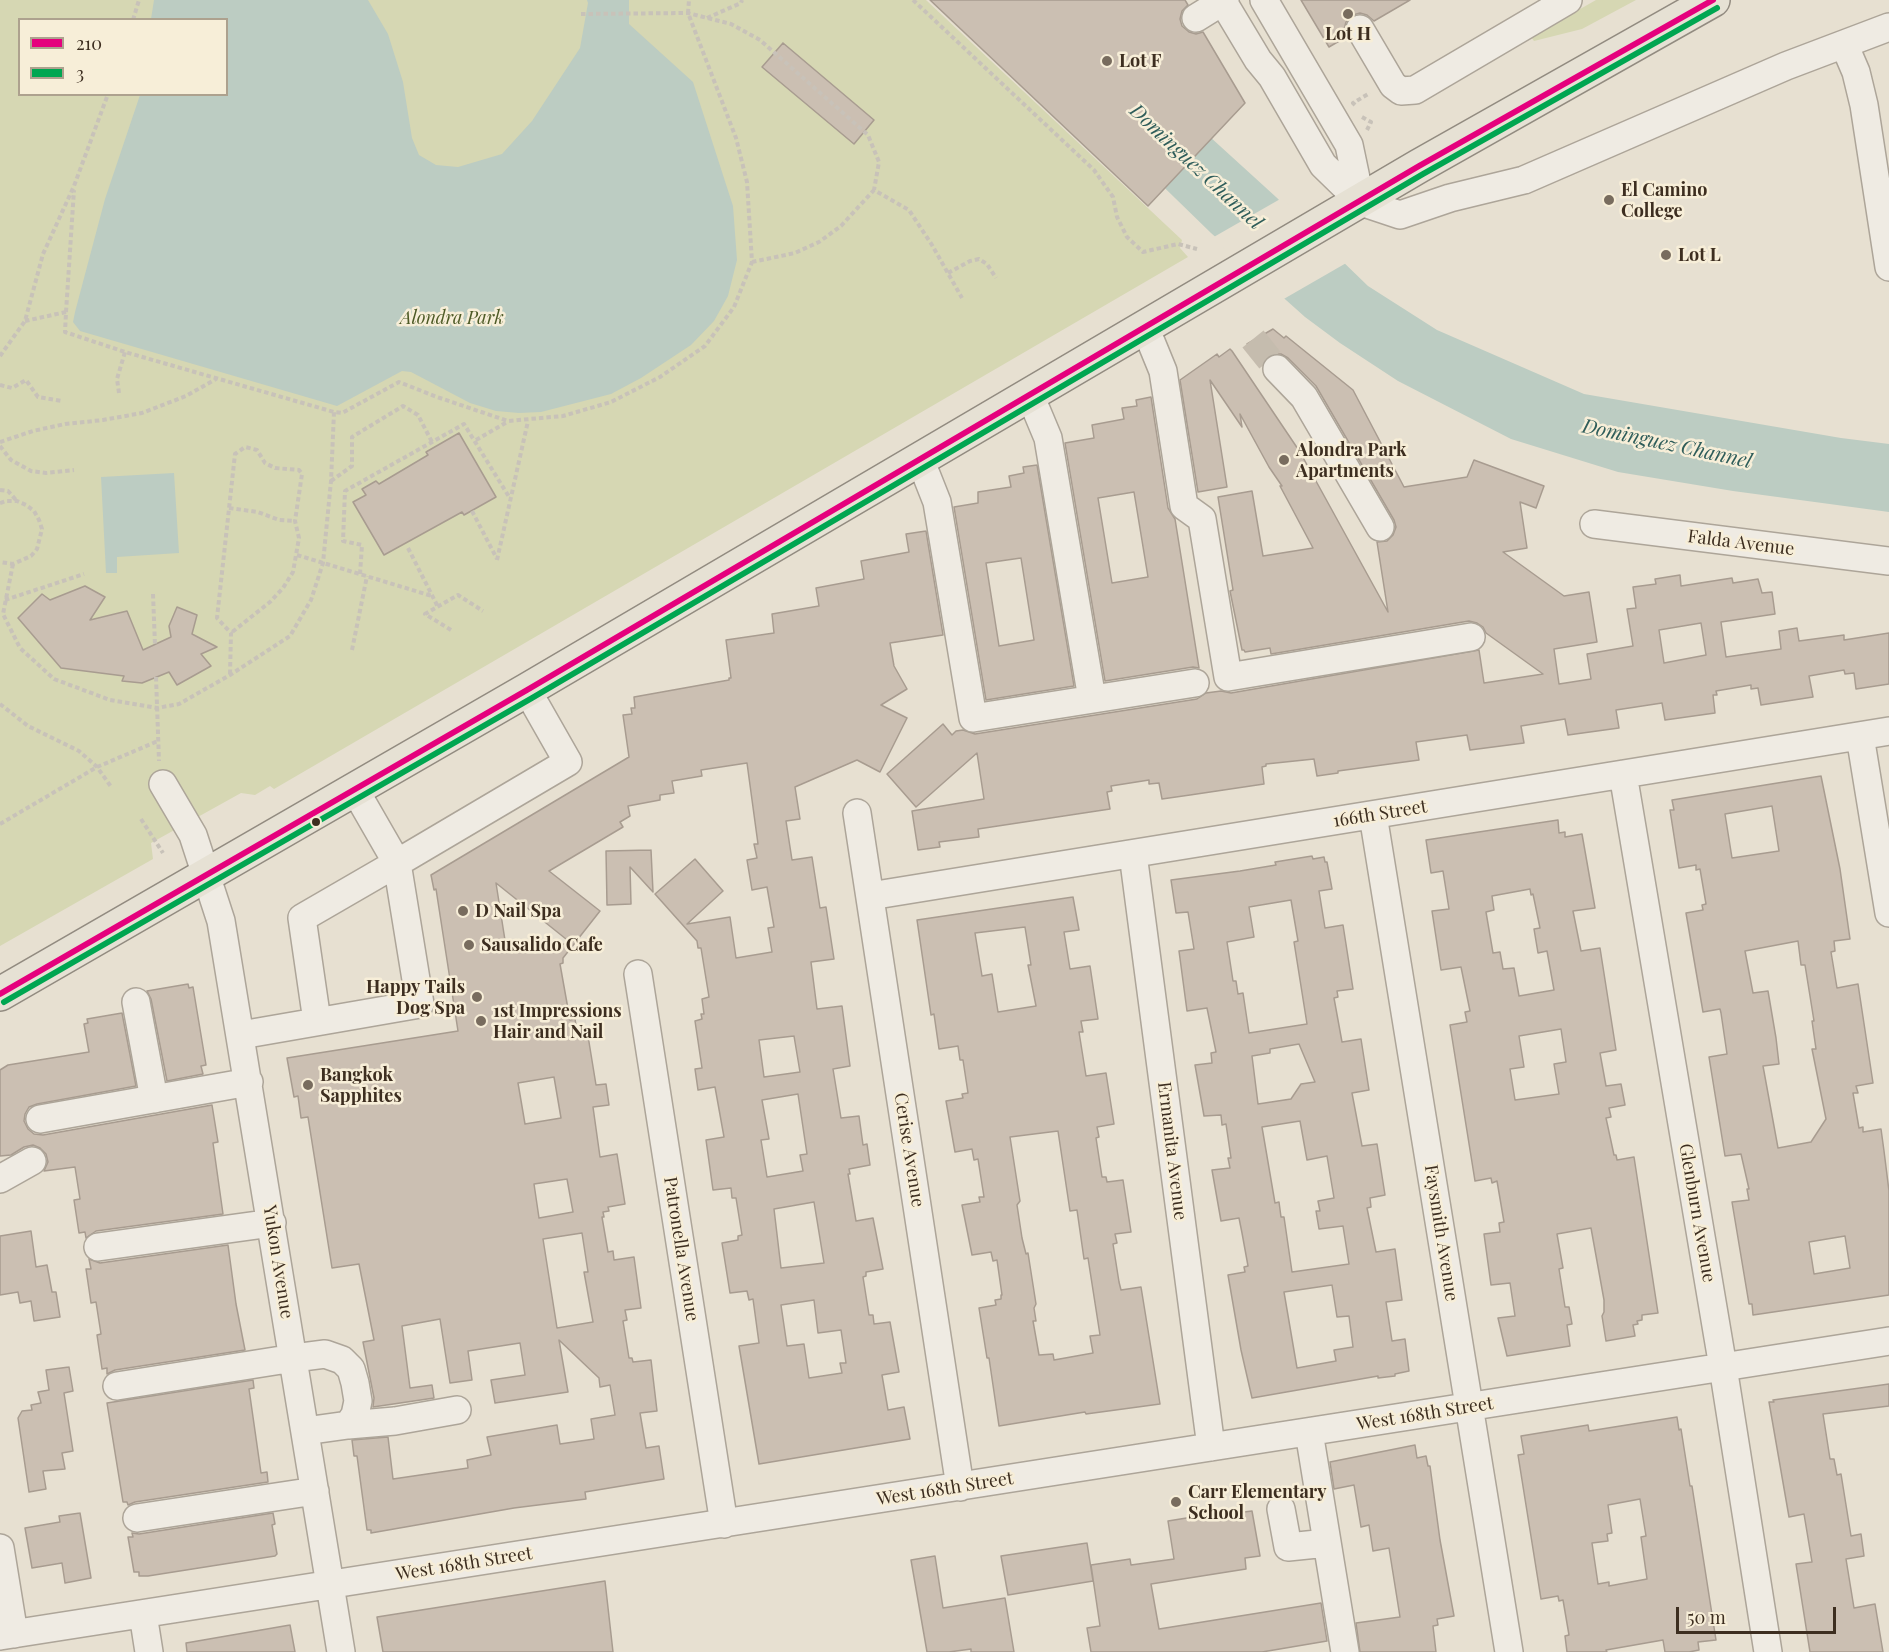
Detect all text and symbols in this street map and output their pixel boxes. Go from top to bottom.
marker: Lot H [1341,7,1355,21]
legend [18,18,228,96]
place label: Lot H [1325,23,1371,45]
text: 210 [76,31,102,55]
place label: Lot F [1119,50,1161,72]
marker: Lot F [1100,54,1114,68]
text: 3 [76,61,84,85]
water label: Dominguez Channel [1125,99,1267,235]
place label: El Camino College [1621,179,1707,222]
marker: El Camino College [1602,193,1616,207]
place label: Lot L [1678,244,1721,266]
marker: Lot L [1659,248,1673,262]
park label: Alondra Park [400,307,504,329]
water label: Dominguez Channel [1580,414,1754,474]
place label: Alondra Park Apartments [1296,439,1406,482]
marker: Alondra Park Apartments [1277,453,1291,467]
street label: Falda Avenue [1686,526,1796,560]
street label: 166th Street [1331,796,1429,832]
unlabelled marker [310,816,322,828]
place label: D Nail Spa [475,900,561,922]
marker: D Nail Spa [456,904,470,918]
place label: Sausalido Cafe [481,934,603,956]
marker: Sausalido Cafe [462,938,476,952]
place label: Happy Tails Dog Spa [366,976,465,1018]
marker: Happy Tails Dog Spa [470,990,484,1004]
place label: 1st Impressions Hair and Nail [493,1000,622,1042]
marker: 1st Impressions Hair and Nail [474,1014,488,1028]
place label: Bangkok Sapphites [320,1064,402,1106]
marker: Bangkok Sapphites [301,1078,315,1092]
street label: Ermanita Avenue [1153,1081,1191,1221]
street label: Cerise Avenue [889,1091,929,1209]
street label: Glenburn Avenue [1674,1142,1720,1284]
street label: Faysmith Avenue [1420,1163,1462,1303]
street label: Patronella Avenue [659,1175,703,1323]
street label: Yukon Avenue [258,1204,298,1320]
street label: West 168th Street [1355,1393,1495,1435]
street label: West 168th Street [875,1468,1015,1510]
place label: Carr Elementary School [1188,1481,1327,1524]
marker: Carr Elementary School [1169,1495,1183,1509]
street label: West 168th Street [394,1543,534,1585]
scale bar [1679,1595,1840,1633]
text: 50 m [1687,1605,1726,1629]

